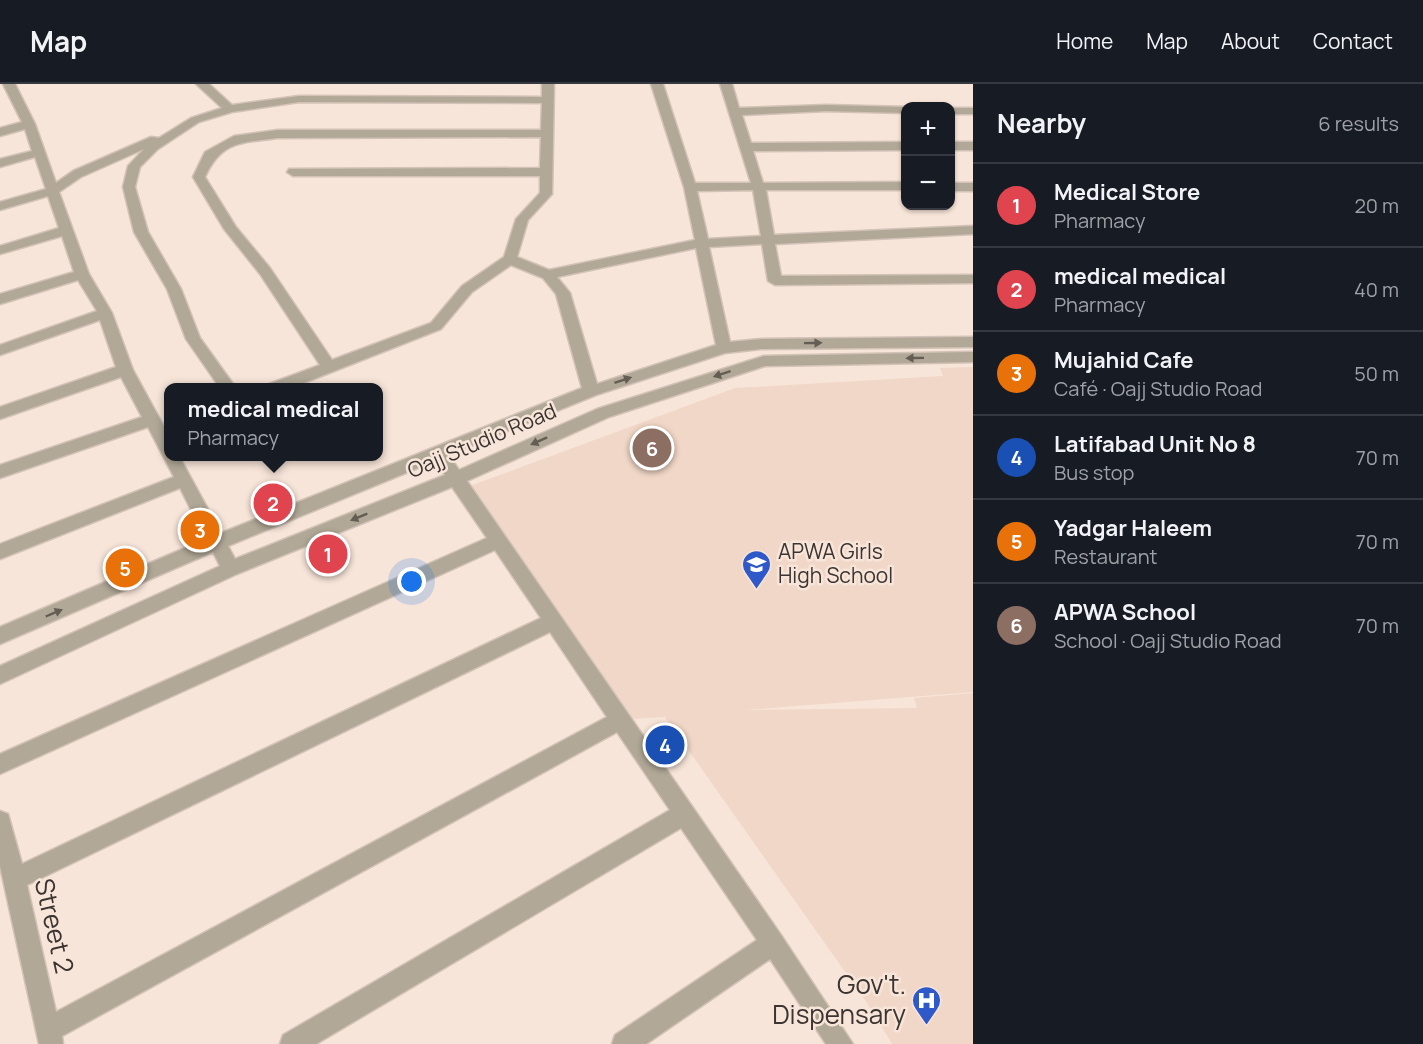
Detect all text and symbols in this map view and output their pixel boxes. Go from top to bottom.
text: Map [30,22,87,60]
text: Home [1056,27,1113,55]
text: Map [1146,27,1188,55]
text: About [1221,27,1280,55]
text: Contact [1313,27,1393,55]
map controls [901,102,955,210]
button: + [901,102,955,156]
text: Nearby [997,105,1086,141]
text: 6 results [1318,110,1399,137]
button: − [901,156,955,210]
text: Medical Store [1054,177,1200,207]
text: 1 [1012,192,1021,219]
text: 20 m [1354,192,1399,219]
text: Pharmacy [1054,207,1146,234]
text: medical medical [1054,261,1226,291]
text: 2 [1011,276,1022,303]
text: 40 m [1354,276,1399,303]
text: Pharmacy [1054,291,1146,318]
one-way arrow [803,338,822,348]
text: Mujahid Cafe [1054,345,1194,375]
one-way arrow [905,353,924,363]
text: 3 [1011,360,1022,387]
text: 50 m [1354,360,1399,387]
one-way arrow [713,370,731,380]
one-way arrow [614,375,632,385]
text: Café · Oajj Studio Road [1054,375,1262,402]
popup [164,383,383,461]
text: medical medical [187,394,360,424]
street label: Oajj Studio Road [403,396,560,484]
text: Pharmacy [187,424,279,451]
pin: 6 [632,426,672,470]
text: Latifabad Unit No 8 [1054,429,1256,459]
one-way arrow [529,436,547,446]
text: 4 [1010,444,1023,471]
text: 70 m [1356,444,1399,471]
text: Bus stop [1054,459,1134,486]
pin: 2 [254,480,292,526]
pin: 3 [180,508,220,552]
one-way arrow [350,513,368,522]
text: Yadgar Haleem [1054,513,1212,543]
text: 5 [1011,528,1022,555]
text: 70 m [1356,528,1399,555]
pin: 1 [308,532,348,576]
place label: APWA Girls High School [778,537,893,589]
text: Restaurant [1054,543,1158,570]
pin: 5 [106,546,144,590]
school or university icon: APWA Girls High School [741,548,773,590]
your location [397,567,426,596]
text: APWA School [1054,597,1196,627]
one-way arrow [45,608,63,618]
text: 6 [1010,612,1023,639]
text: 70 m [1356,612,1399,639]
text: School · Oajj Studio Road [1054,627,1282,654]
pin: 4 [646,722,684,768]
street label: Street 2 [27,875,83,977]
place label: Gov't. Dispensary [772,966,906,1032]
hospital icon: Gov't. Dispensary [911,984,943,1026]

